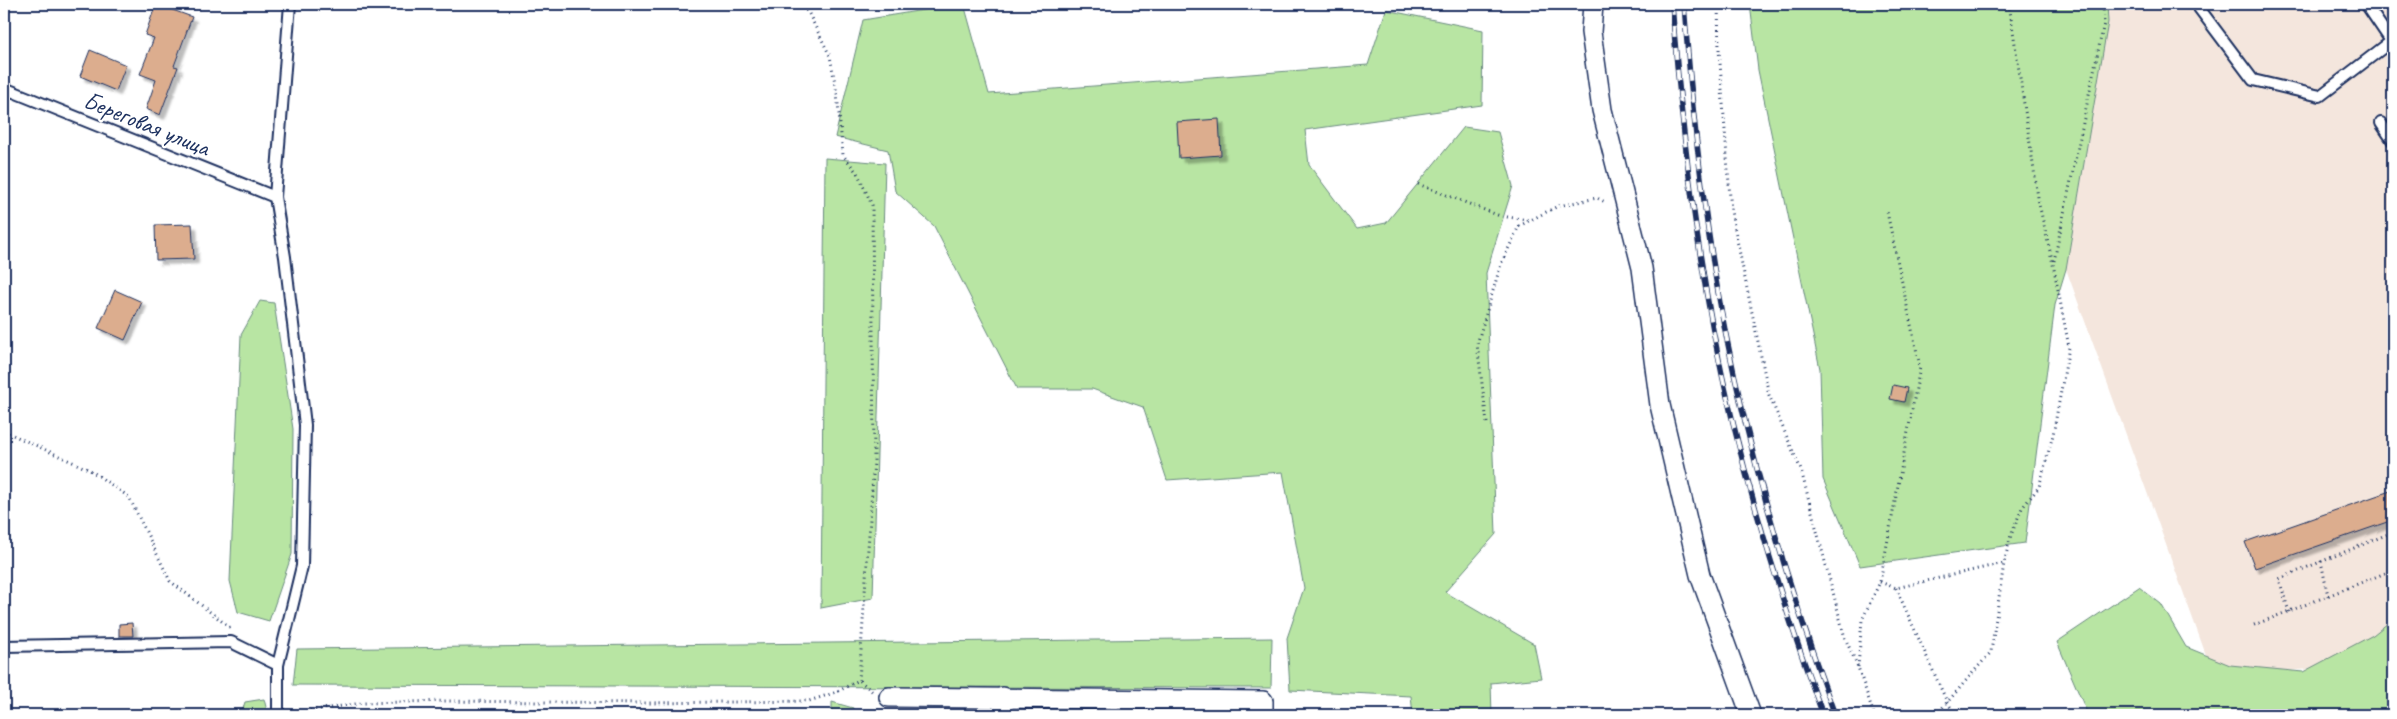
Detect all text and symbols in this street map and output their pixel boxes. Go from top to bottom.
street label: Береговая улица [79,84,216,164]

